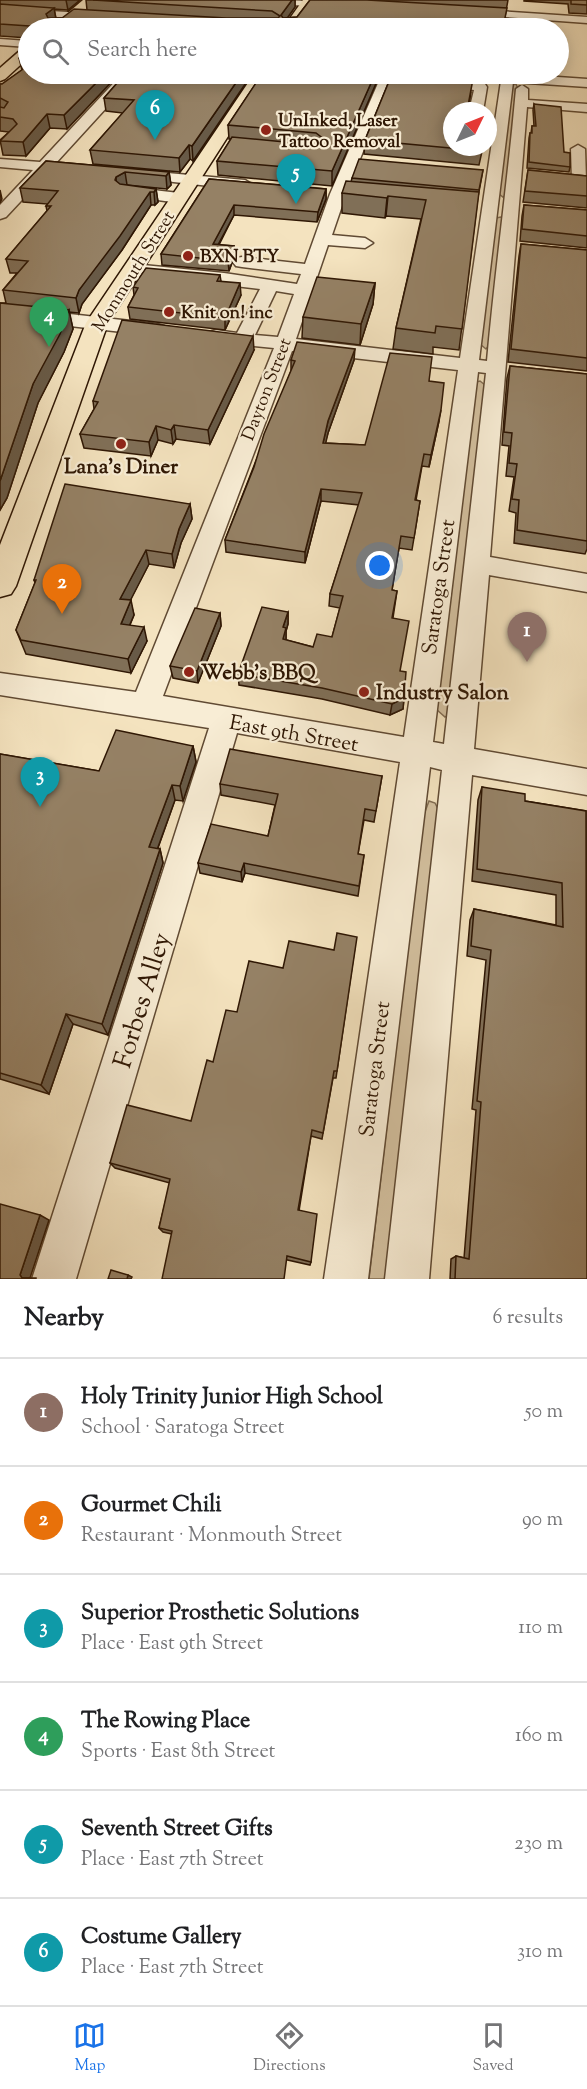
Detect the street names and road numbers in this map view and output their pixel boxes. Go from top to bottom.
street label: Monmouth Street [87,206,182,338]
street label: Dayton Street [236,335,299,445]
street label: Saratoga Street [416,518,464,657]
street label: East 9th Street [227,709,361,761]
street label: Forbes Alley [105,928,182,1073]
street label: Saratoga Street [353,1000,399,1139]

